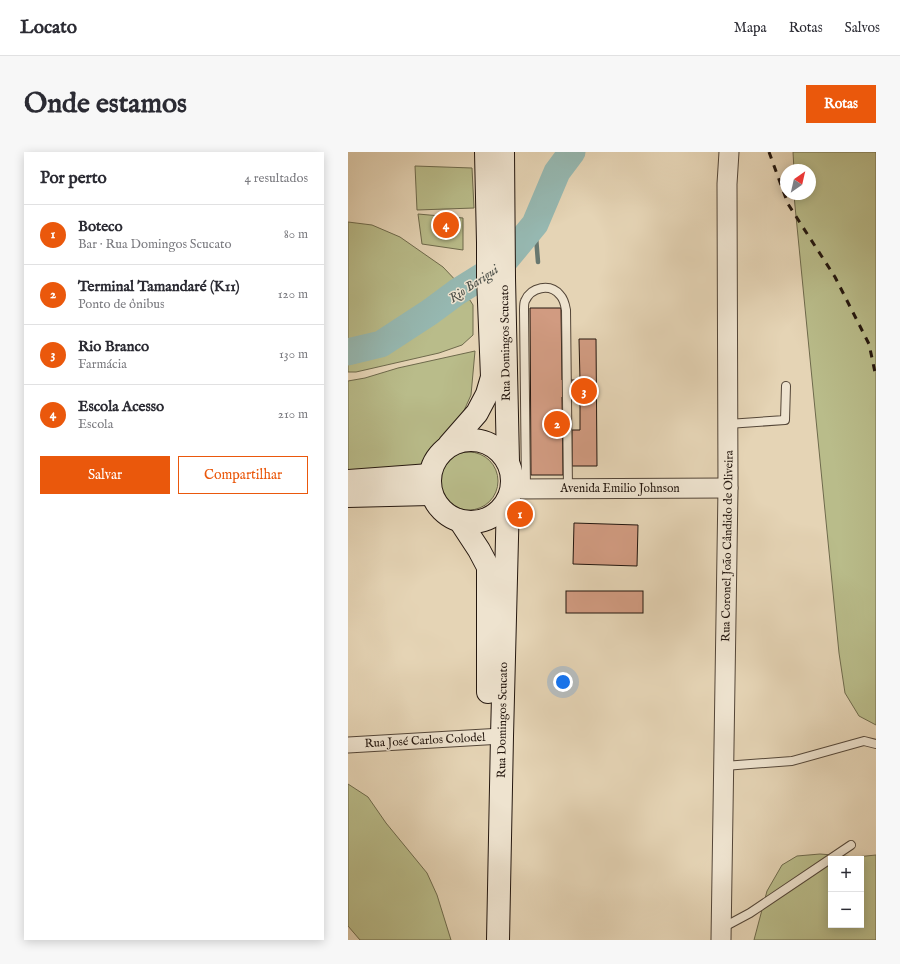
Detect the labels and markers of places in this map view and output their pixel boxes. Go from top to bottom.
pin: 4 [433,210,459,240]
pin: 3 [571,376,597,406]
pin: 2 [544,409,570,439]
pin: 1 [507,499,533,529]

